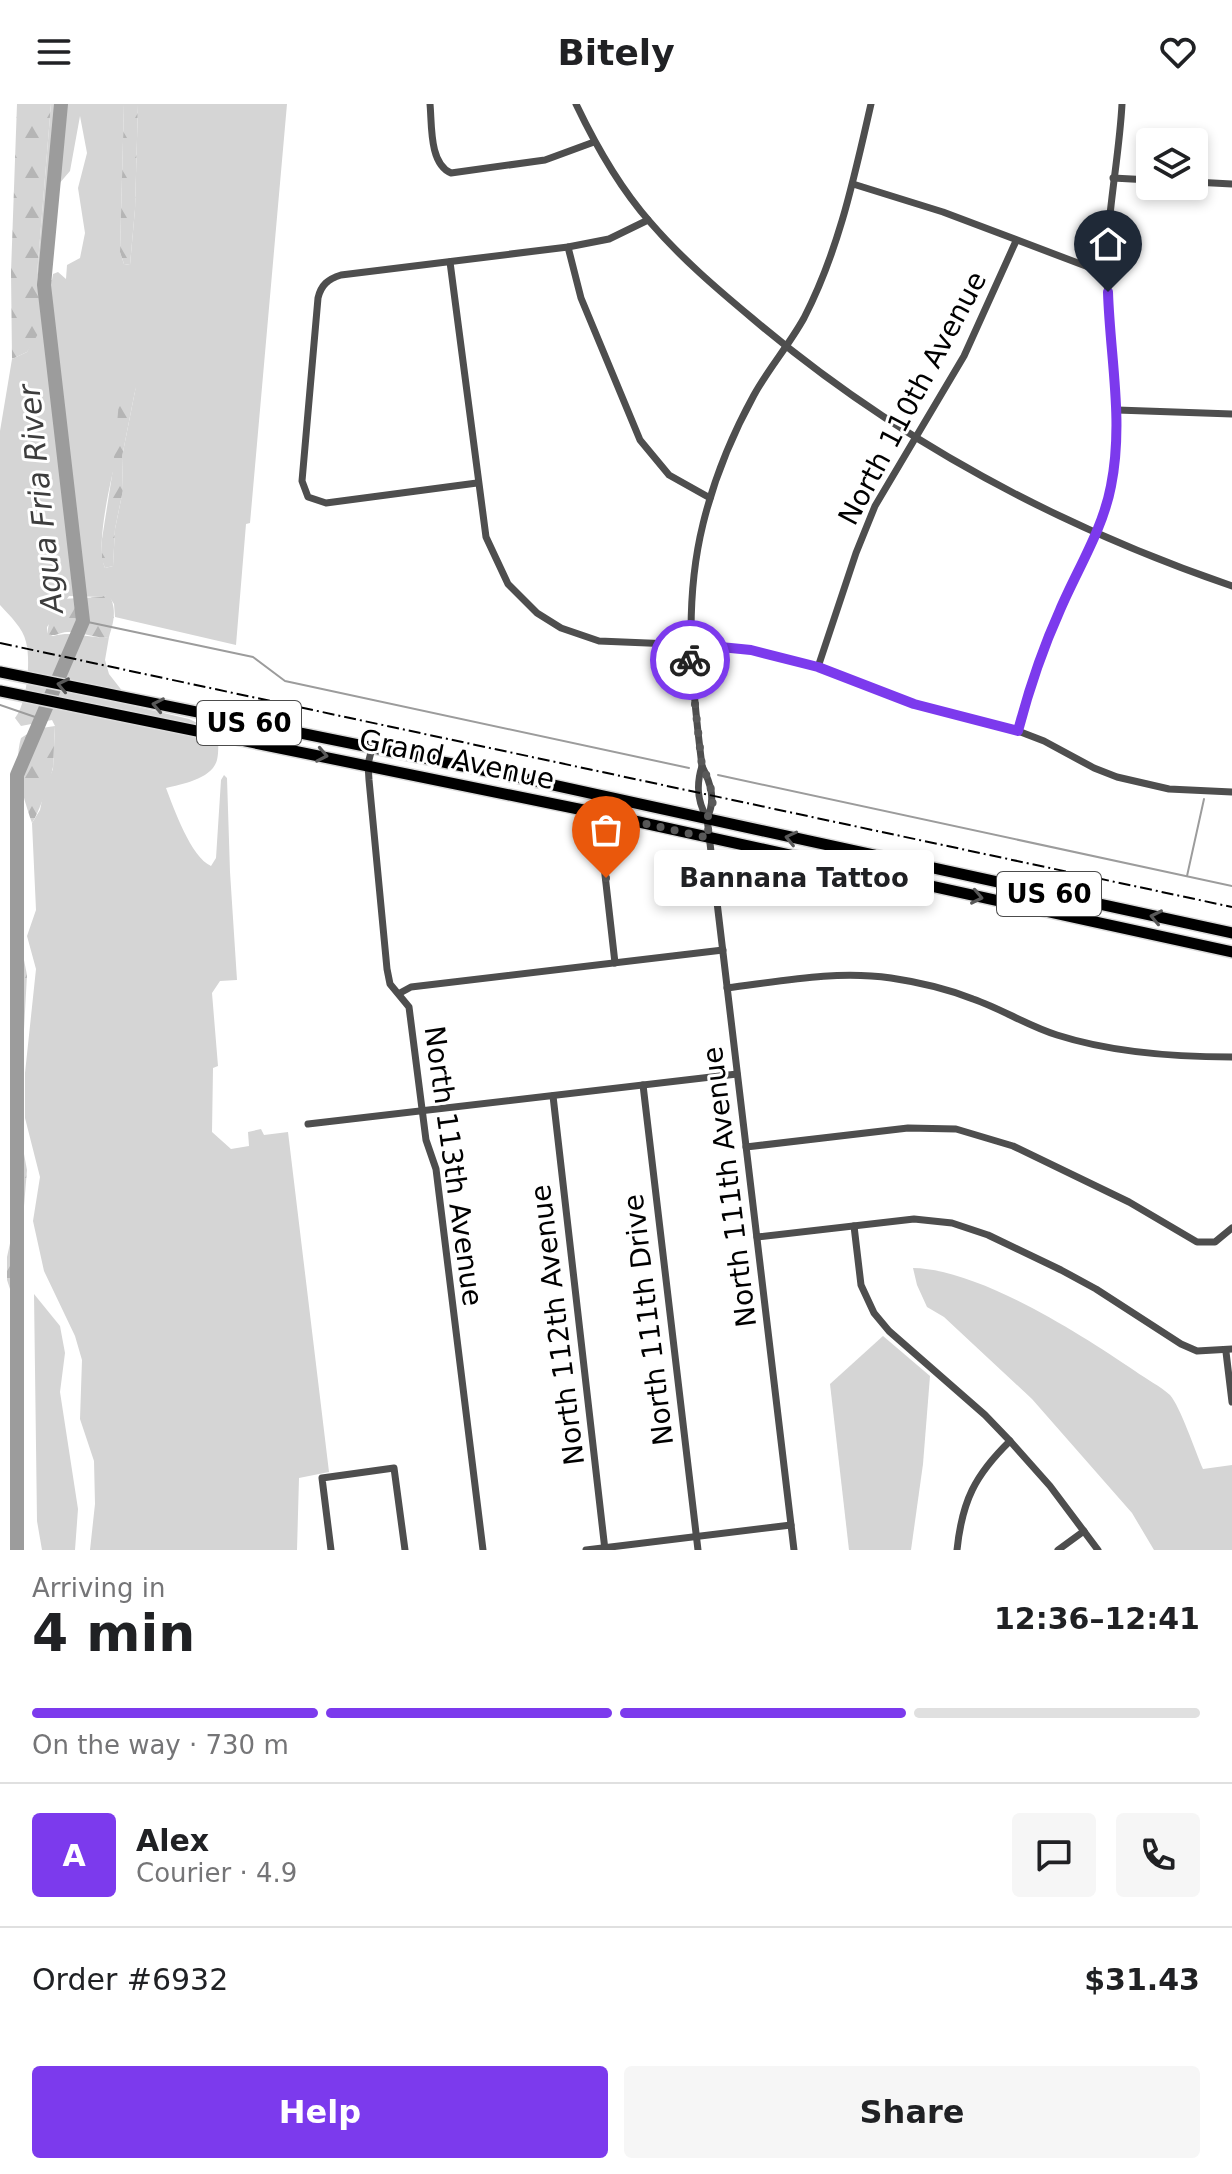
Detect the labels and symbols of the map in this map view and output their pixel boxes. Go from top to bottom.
pin [1074,210,1142,292]
street label: North 110th Avenue [832,266,993,531]
water label: Agua Fria River [11,381,70,617]
courier [650,620,730,700]
one-way arrow [57,677,70,694]
one-way arrow [152,697,165,714]
road number: US 60 [197,701,301,745]
street label: Grand Avenue [356,723,558,796]
one-way arrow [315,746,328,763]
pin [572,796,640,878]
one-way arrow [784,830,798,847]
callout: Bannana Tattoo [654,850,934,906]
road number: US 60 [997,872,1101,916]
one-way arrow [969,888,983,905]
one-way arrow [1149,909,1163,926]
street label: North 113th Avenue [418,1024,489,1308]
street label: North 111th Avenue [696,1045,763,1329]
street label: North 112th Avenue [524,1183,591,1467]
street label: North 111th Drive [617,1192,680,1447]

